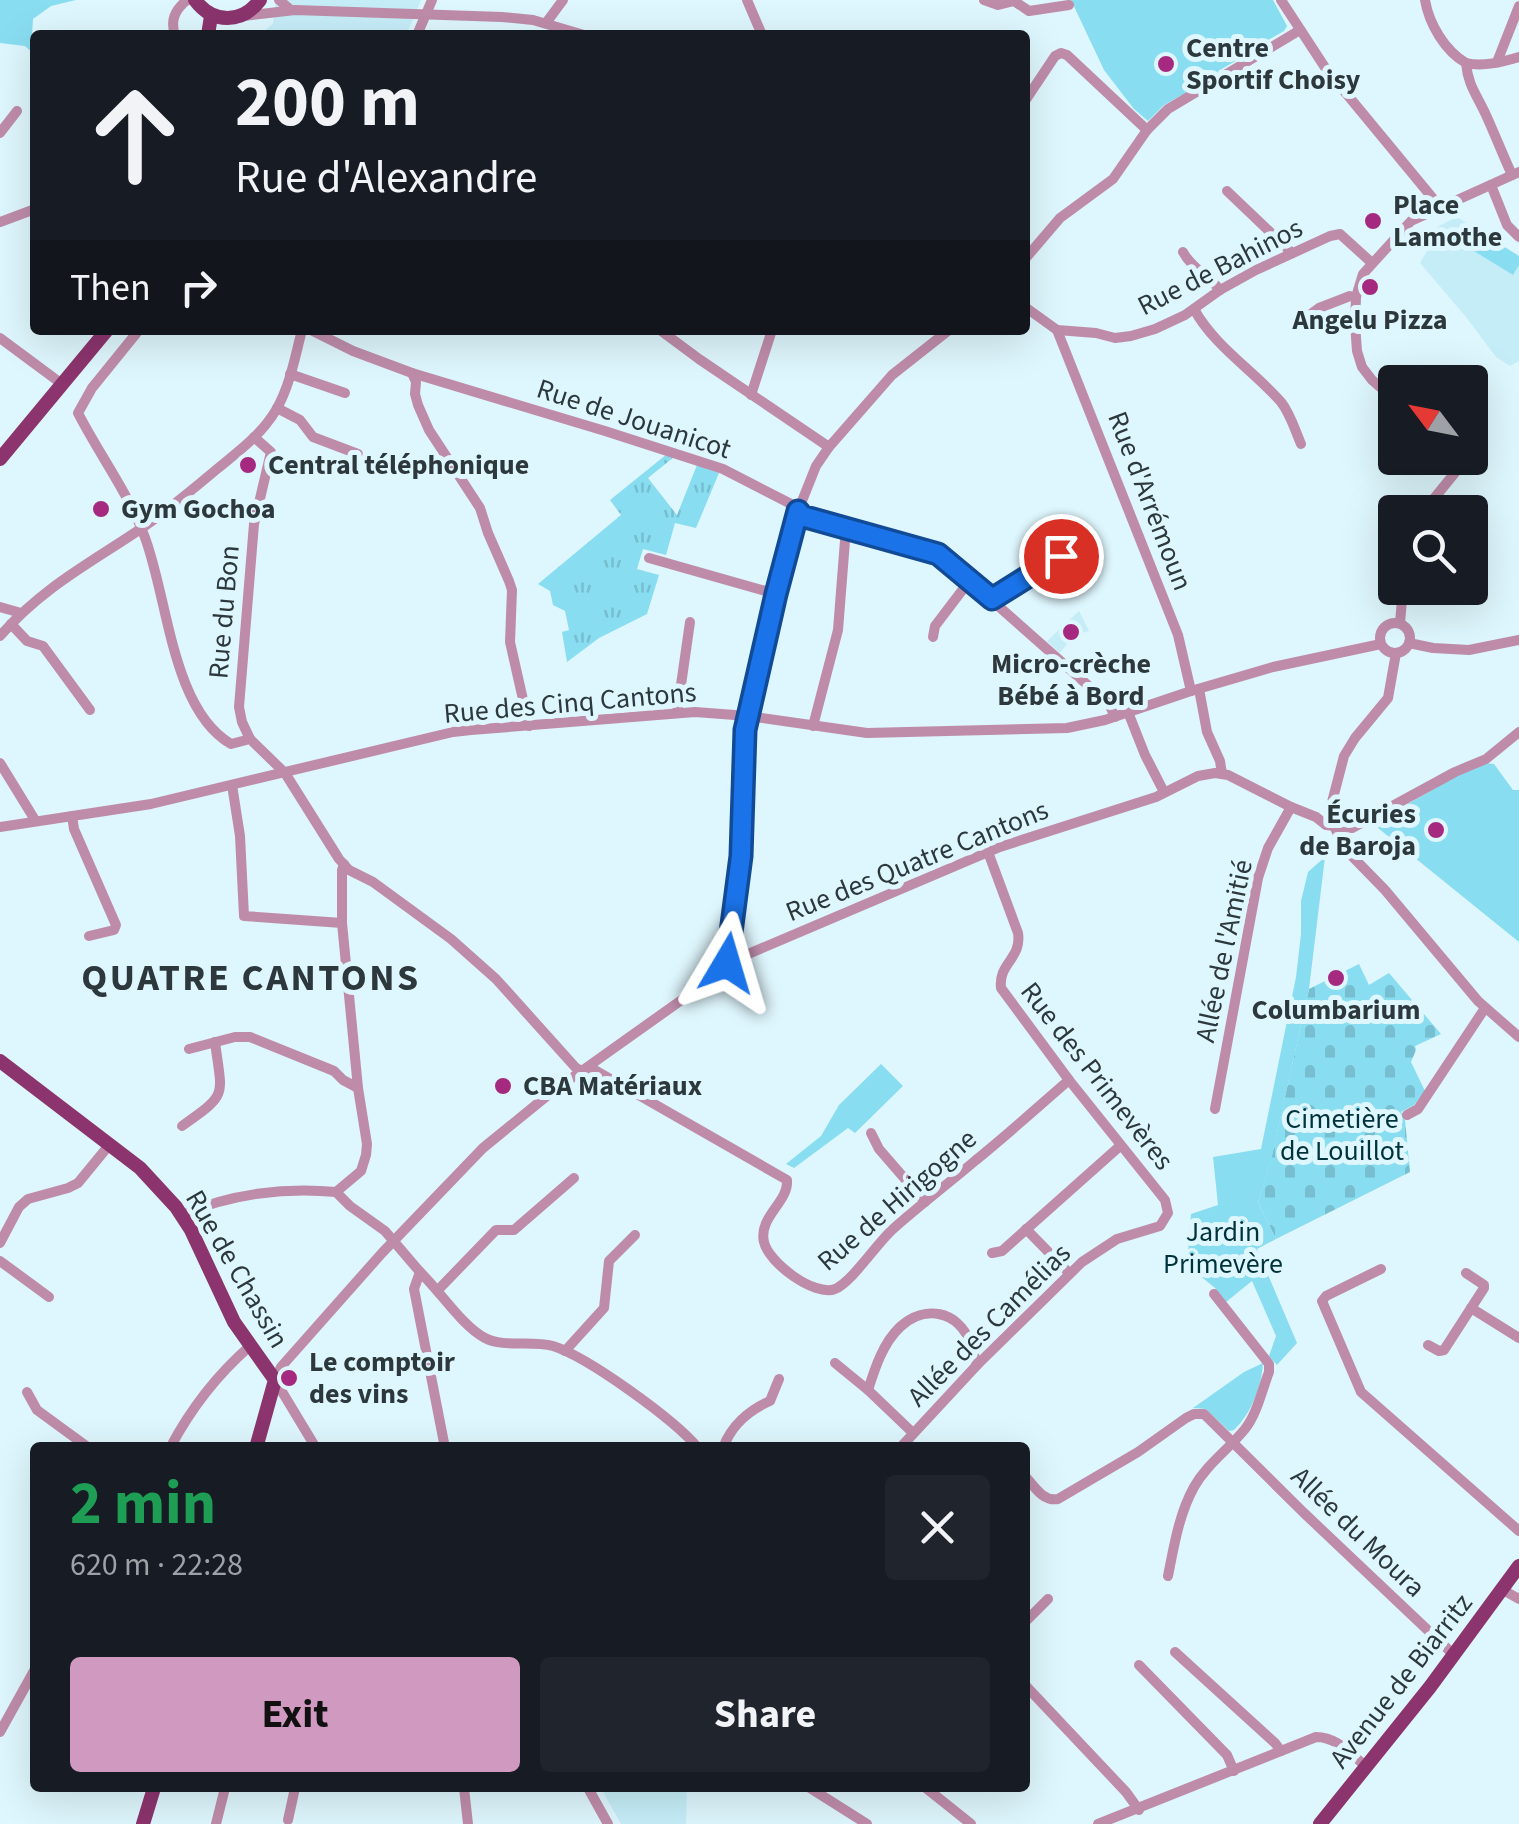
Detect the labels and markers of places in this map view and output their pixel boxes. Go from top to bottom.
place label: Centre Sportif Choisy [1186,28,1361,100]
marker: Centre Sportif Choisy [1155,53,1177,75]
place label: Place Lamothe [1393,185,1502,257]
marker: Place Lamothe [1362,210,1384,232]
marker: Angelu Pizza [1359,276,1381,298]
place label: Angelu Pizza [1291,300,1448,340]
place label: Central téléphonique [268,445,529,485]
marker: Central téléphonique [237,454,259,476]
place label: Gym Gochoa [121,489,276,529]
marker: Gym Gochoa [90,498,112,520]
pin [1019,514,1104,599]
marker: Micro-crèche Bébé à Bord [1060,621,1082,643]
place label: Micro-crèche Bébé à Bord [991,644,1151,716]
place label: Écuries de Baroja [1299,794,1416,866]
marker: Écuries de Baroja [1425,819,1447,841]
marker: Columbarium [1325,967,1347,989]
place label: Columbarium [1251,990,1421,1030]
place label: CBA Matériaux [523,1066,702,1106]
marker: CBA Matériaux [492,1075,514,1097]
place label: Le comptoir des vins [309,1342,456,1414]
marker: Le comptoir des vins [278,1367,300,1389]

